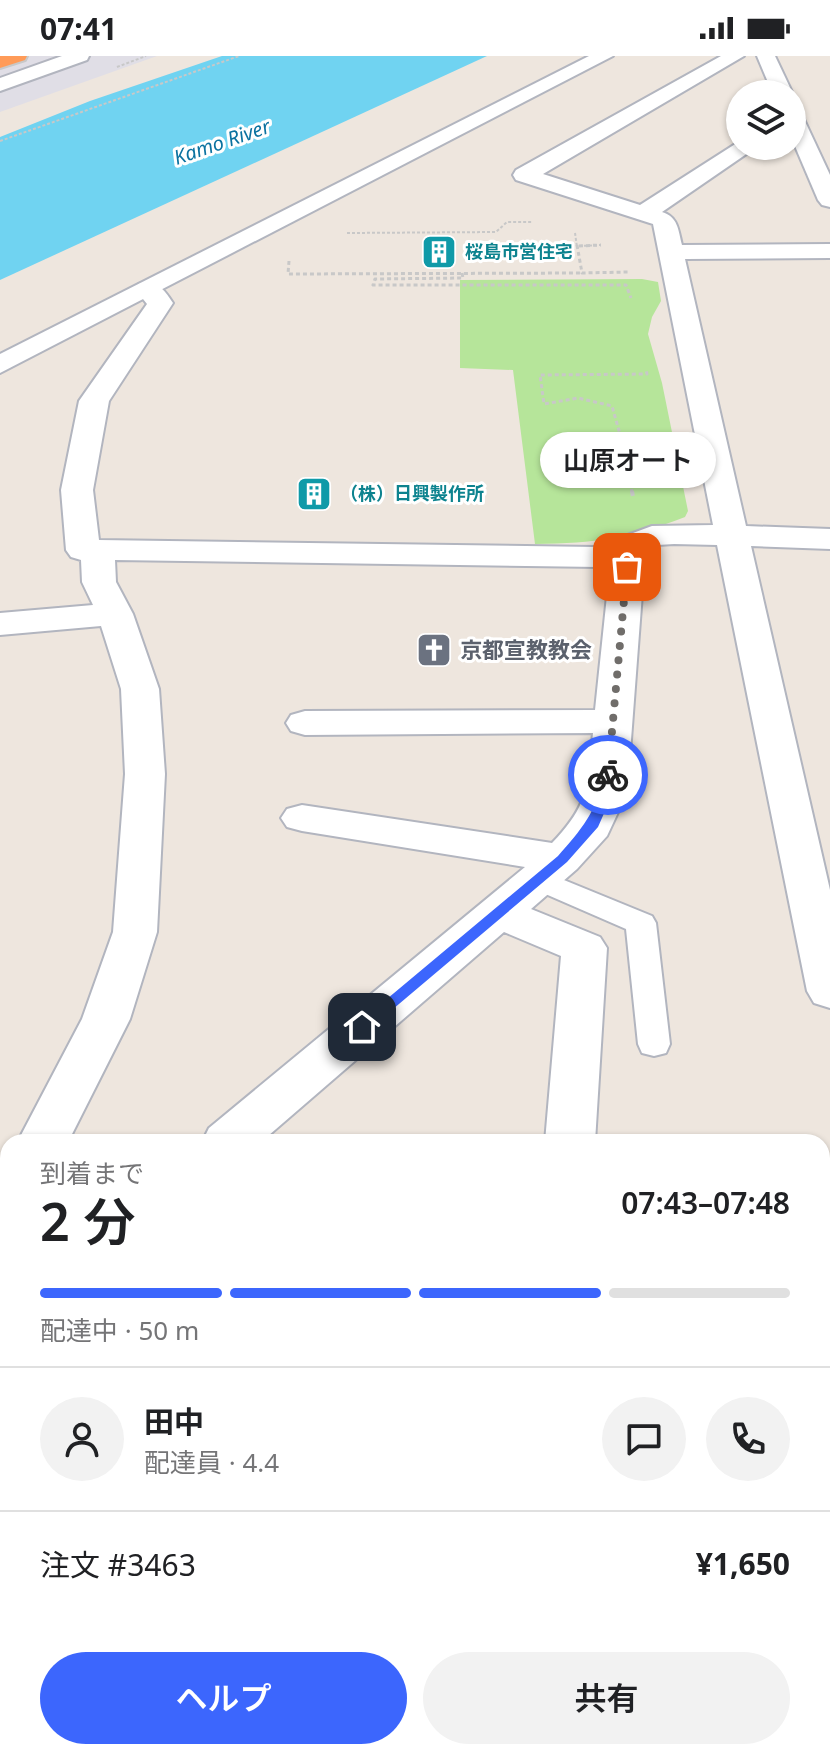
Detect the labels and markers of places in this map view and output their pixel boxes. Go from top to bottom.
building icon: 桜島市営住宅 [420,233,458,271]
place label: 桜島市営住宅 [465,239,573,263]
callout: 山原オート [539,431,715,487]
building icon: （株）日興製作所 [295,475,333,513]
place label: （株）日興製作所 [340,481,484,505]
pin [593,533,661,601]
church icon: 京都宣教教会 [415,631,453,669]
place label: 京都宣教教会 [460,634,592,664]
pin [328,993,396,1061]

